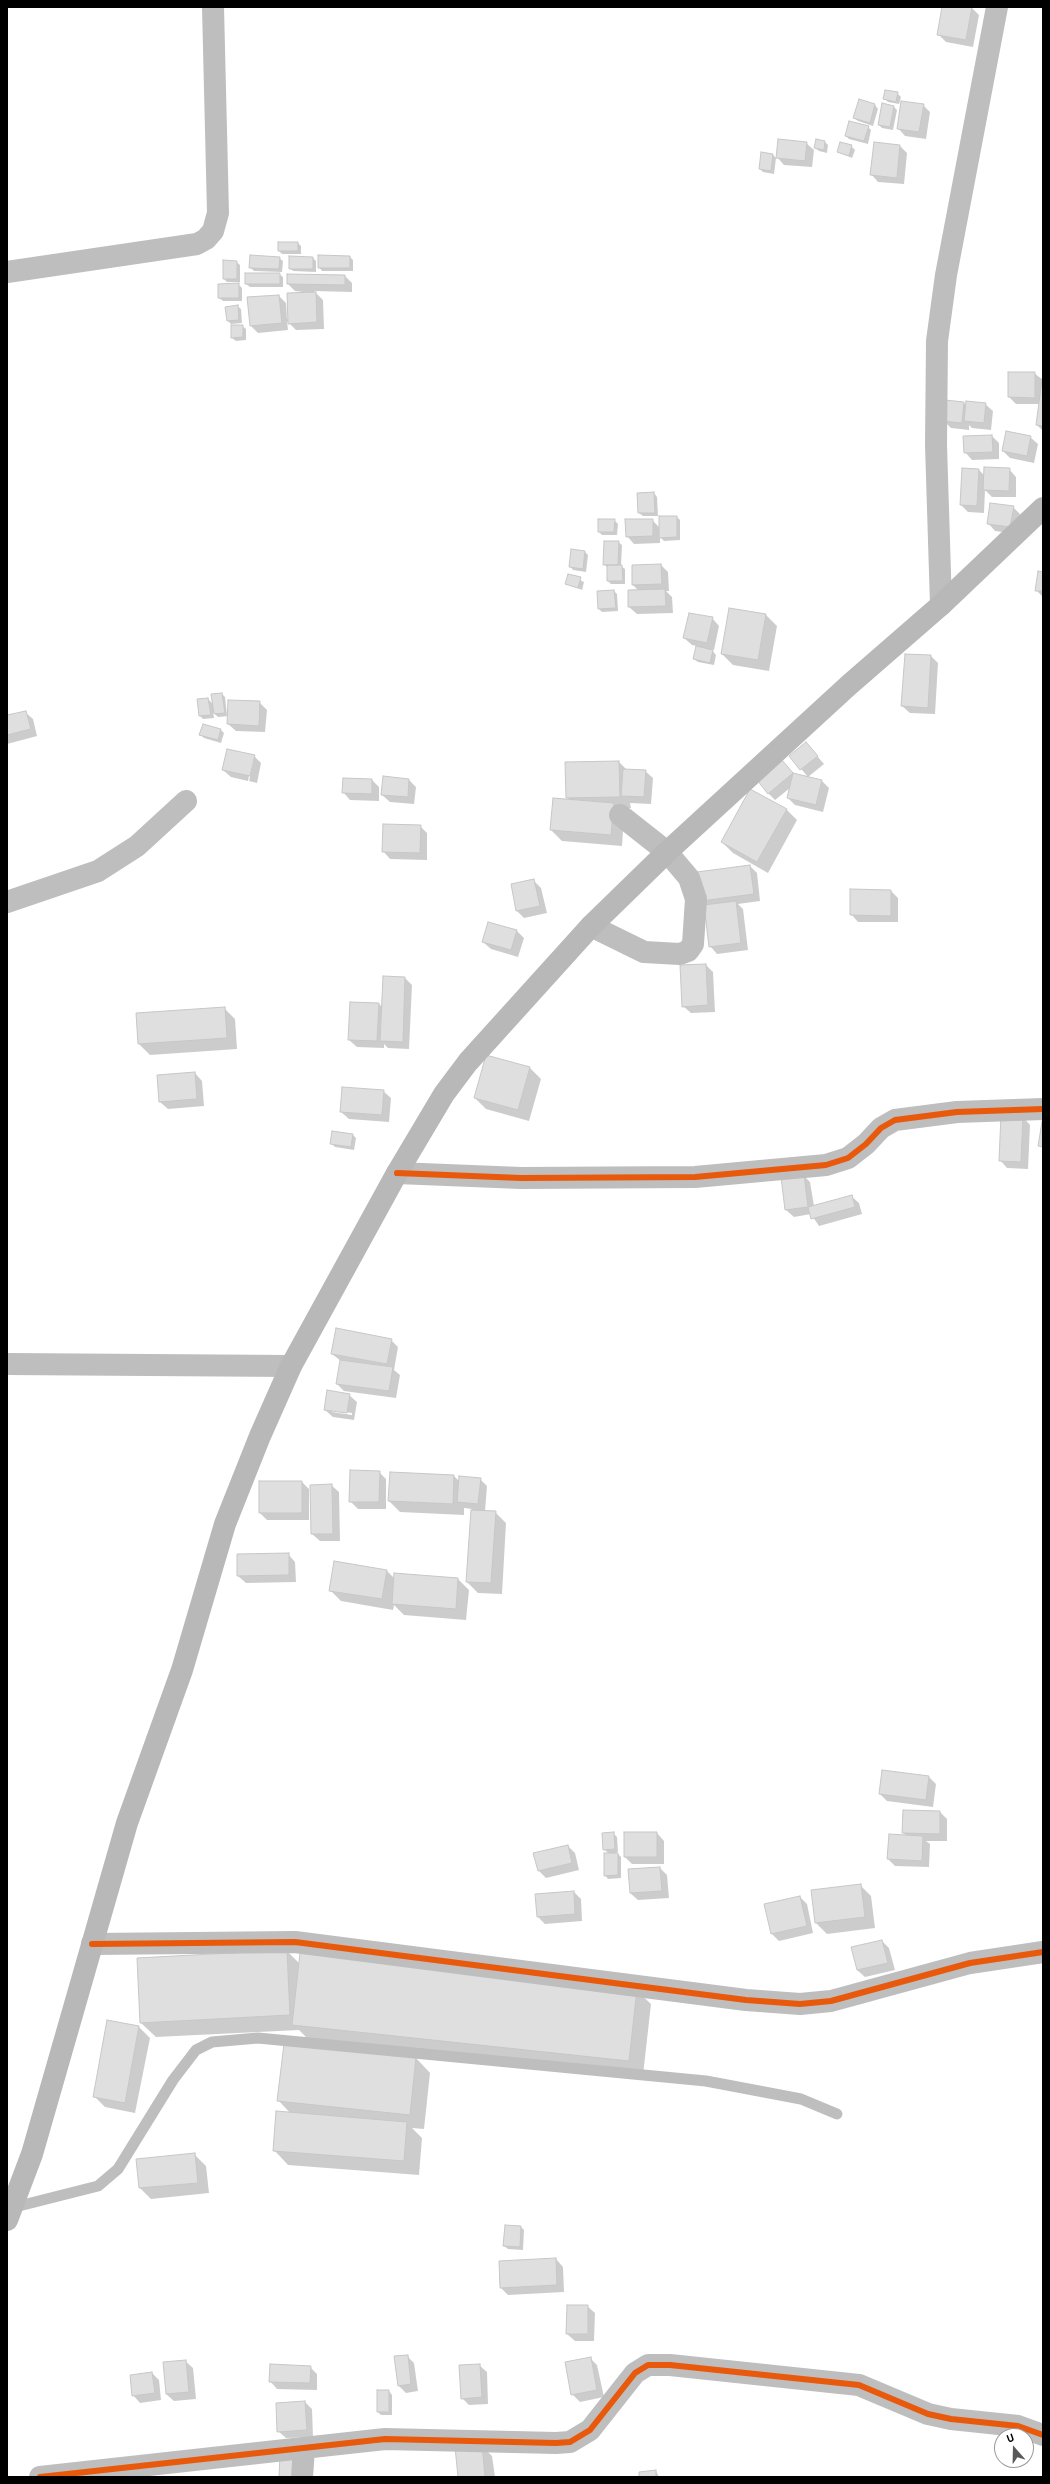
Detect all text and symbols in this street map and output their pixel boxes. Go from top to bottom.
north arrow [994,2428,1034,2468]
text: U [1004,2429,1016,2446]

